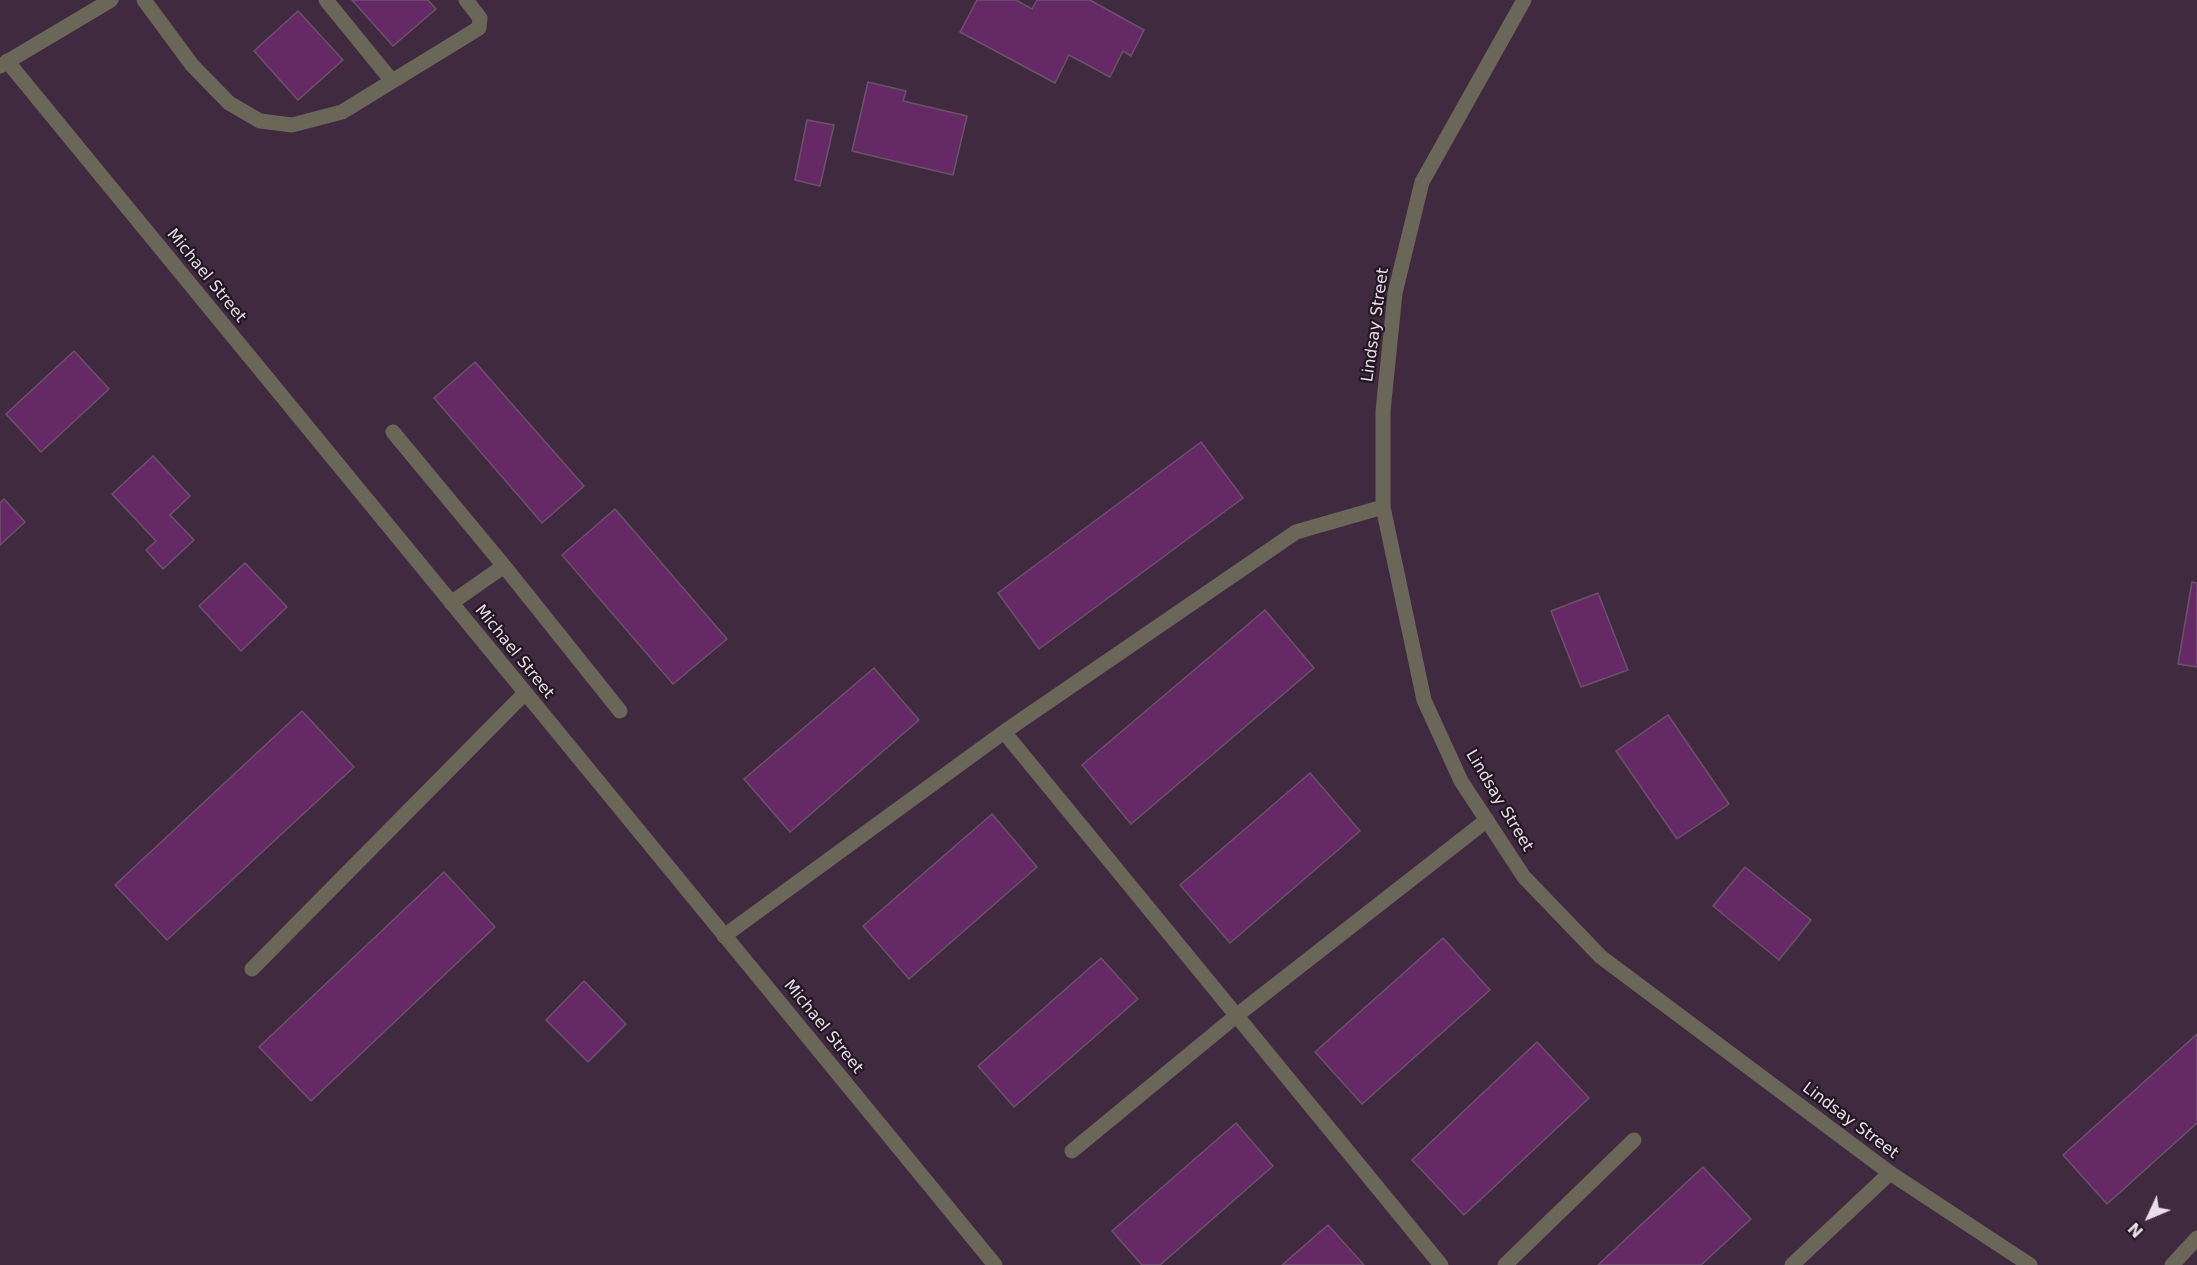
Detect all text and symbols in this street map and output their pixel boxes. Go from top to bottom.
street label: Michael Street [162,225,250,327]
street label: Lindsay Street [1358,267,1394,383]
street label: Michael Street [470,601,558,703]
street label: Lindsay Street [1461,747,1537,855]
street label: Michael Street [779,976,867,1078]
street label: Lindsay Street [1798,1079,1902,1163]
north arrow [2119,1187,2179,1247]
text: N [2124,1218,2147,1241]

